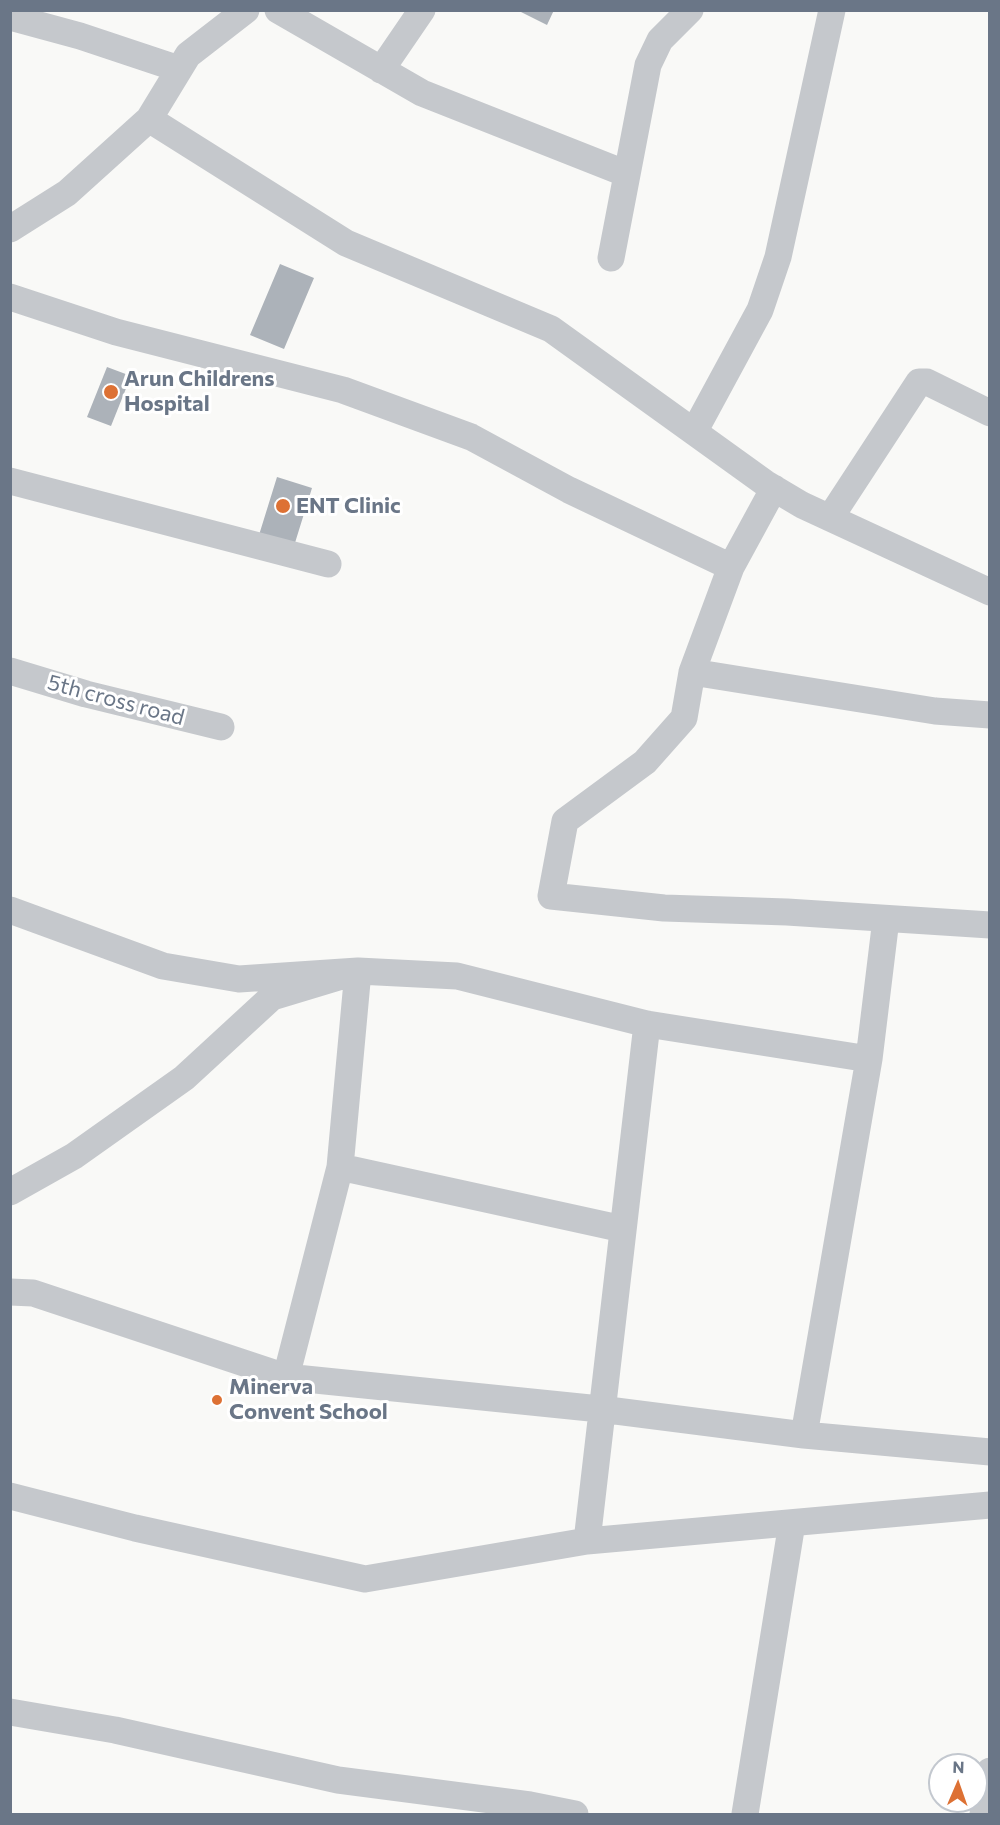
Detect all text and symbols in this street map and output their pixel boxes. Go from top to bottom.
place label: Arun Childrens Hospital [124,366,274,418]
marker: Arun Childrens Hospital [102,383,120,401]
place label: ENT Clinic [296,493,401,519]
marker: ENT Clinic [274,497,292,515]
street label: 5th cross road [45,669,187,731]
place label: Minerva Convent School [229,1374,388,1426]
marker: Minerva Convent School [210,1393,224,1407]
north arrow [928,1753,988,1813]
text: N [952,1757,965,1776]

